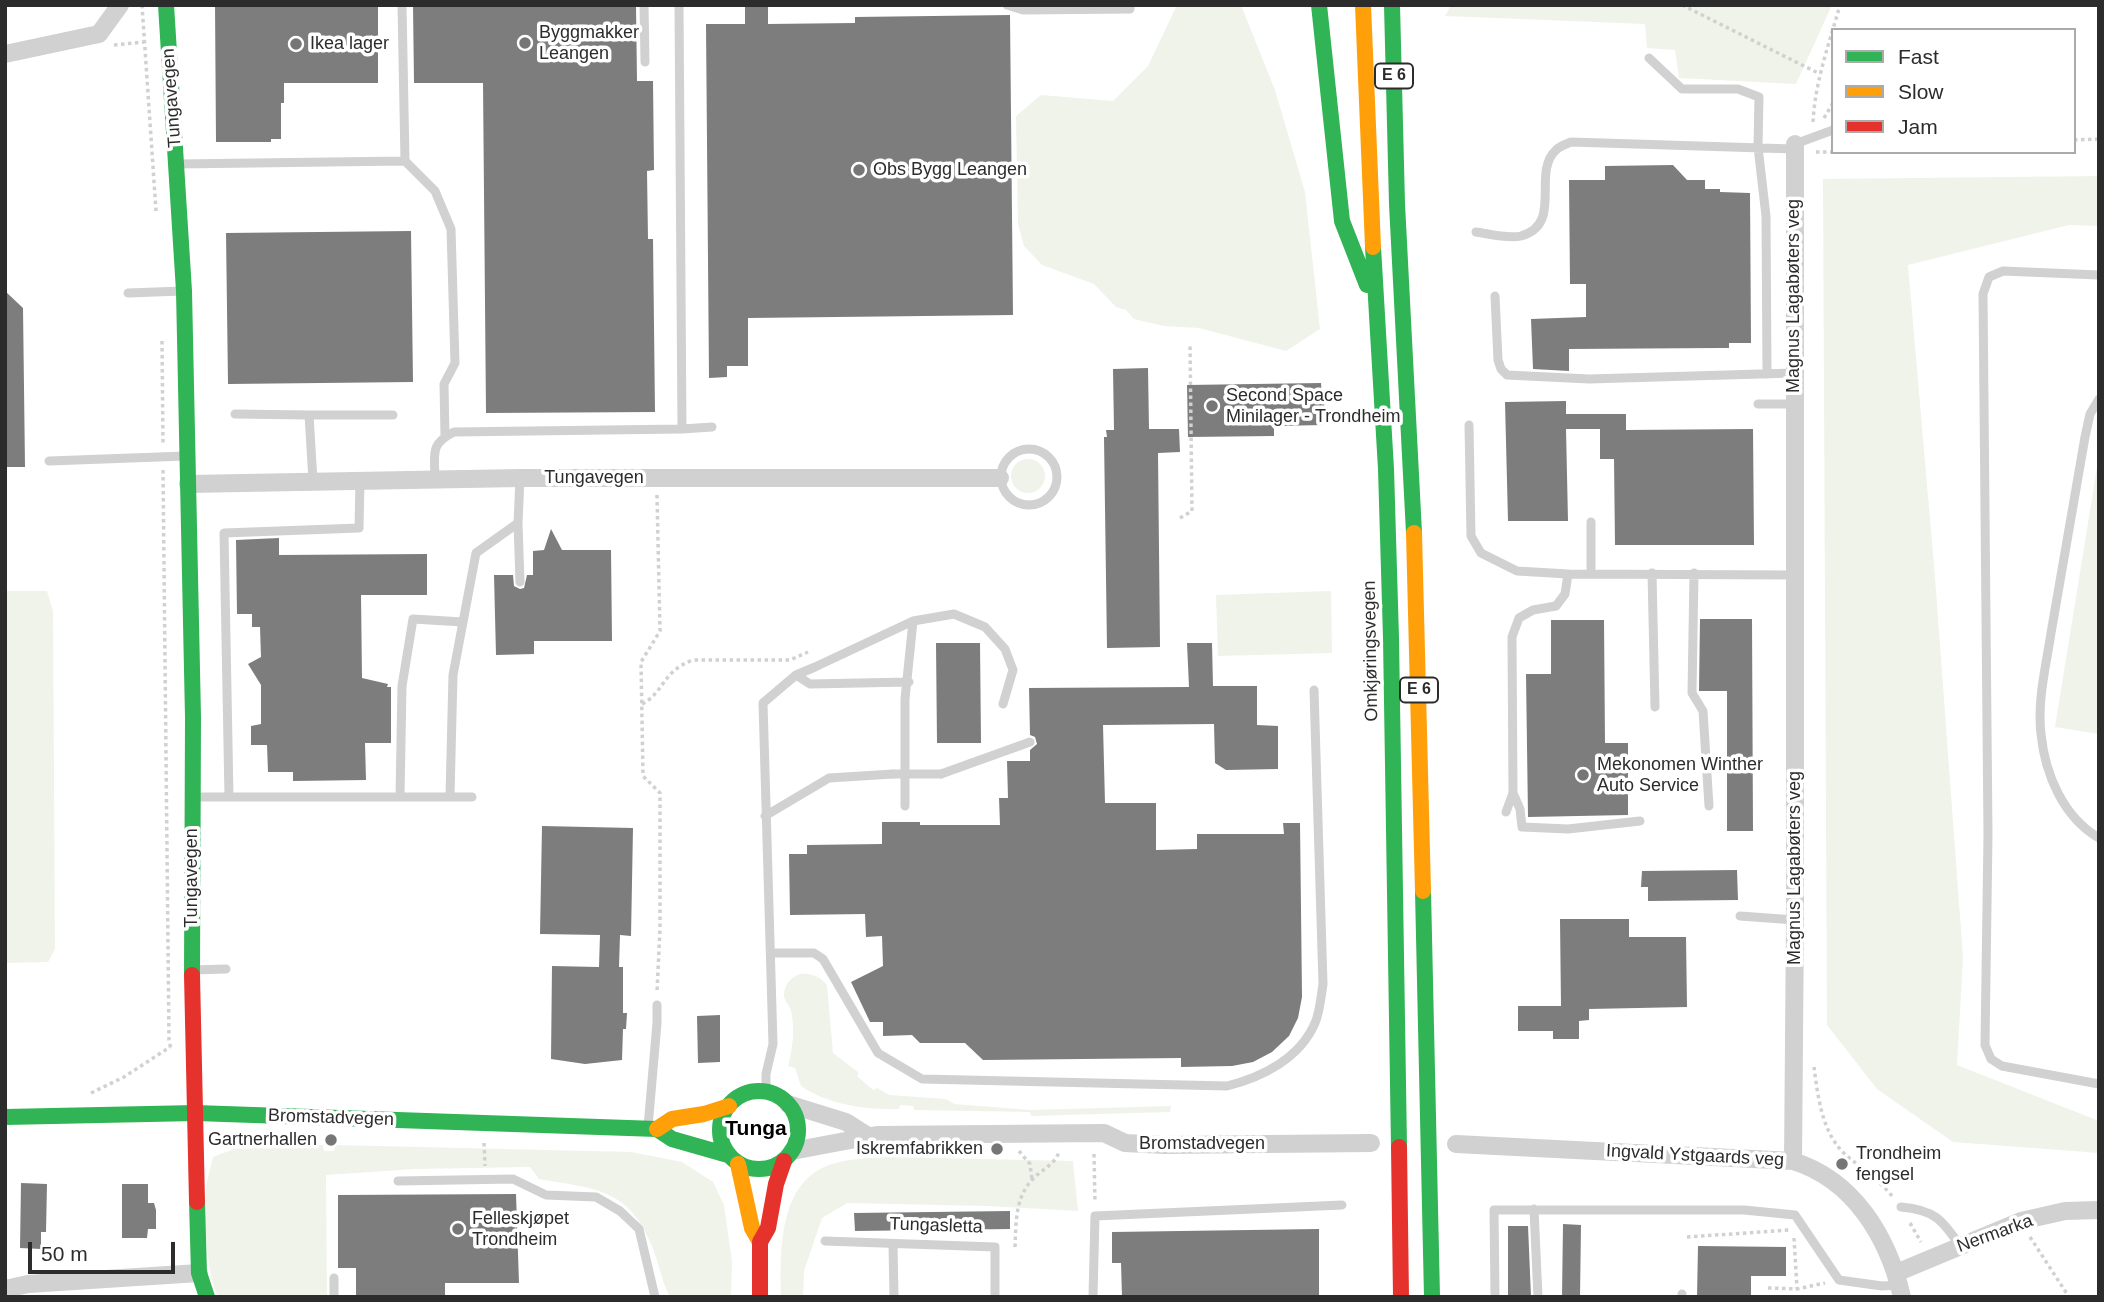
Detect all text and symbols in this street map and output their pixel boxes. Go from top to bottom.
place label: Byggmakker Leangen [539,22,639,64]
legend [1831,28,2076,154]
place label: Ikea lager [310,33,389,55]
marker: Byggmakker Leangen [517,35,533,51]
marker: Ikea lager [288,36,304,52]
text: Fast [1898,45,1939,68]
street label: Tungavegen [158,48,186,148]
road number: E 6 [1375,64,1413,88]
text: Slow [1898,80,1944,103]
text: Jam [1898,115,1938,138]
place label: Obs Bygg Leangen [873,159,1027,181]
marker: Obs Bygg Leangen [851,162,867,178]
street label: Magnus Lagabøters veg [1783,199,1805,393]
place label: Second Space Minilager - Trondheim [1226,385,1400,428]
marker: Second Space Minilager - Trondheim [1204,398,1220,414]
street label: Tungavegen [544,467,644,489]
street label: Omkjøringsvegen [1359,580,1383,722]
road number: E 6 [1400,678,1438,702]
place label: Mekonomen Winther Auto Service [1597,754,1763,796]
marker: Mekonomen Winther Auto Service [1575,767,1591,783]
street label: Magnus Lagabøters veg [1784,771,1806,965]
street label: Tungavegen [181,828,203,928]
street label: Bromstadvegen [268,1105,394,1131]
district label: Tunga [725,1116,787,1142]
place label: Gartnerhallen [208,1129,317,1151]
marker: Gartnerhallen [323,1132,339,1148]
street label: Bromstadvegen [1139,1133,1265,1155]
place label: Iskremfabrikken [856,1138,983,1160]
marker: Iskremfabrikken [989,1141,1005,1157]
street label: Ingvald Ystgaards veg [1606,1141,1784,1171]
place label: Trondheim fengsel [1856,1143,1941,1186]
marker: Trondheim fengsel [1834,1156,1850,1172]
place label: Felleskjøpet Trondheim [472,1208,569,1250]
street label: Nermarka [1954,1210,2036,1258]
street label: Tungasletta [889,1214,983,1238]
marker: Felleskjøpet Trondheim [450,1221,466,1237]
scale bar [32,1228,178,1272]
text: 50 m [41,1242,88,1265]

